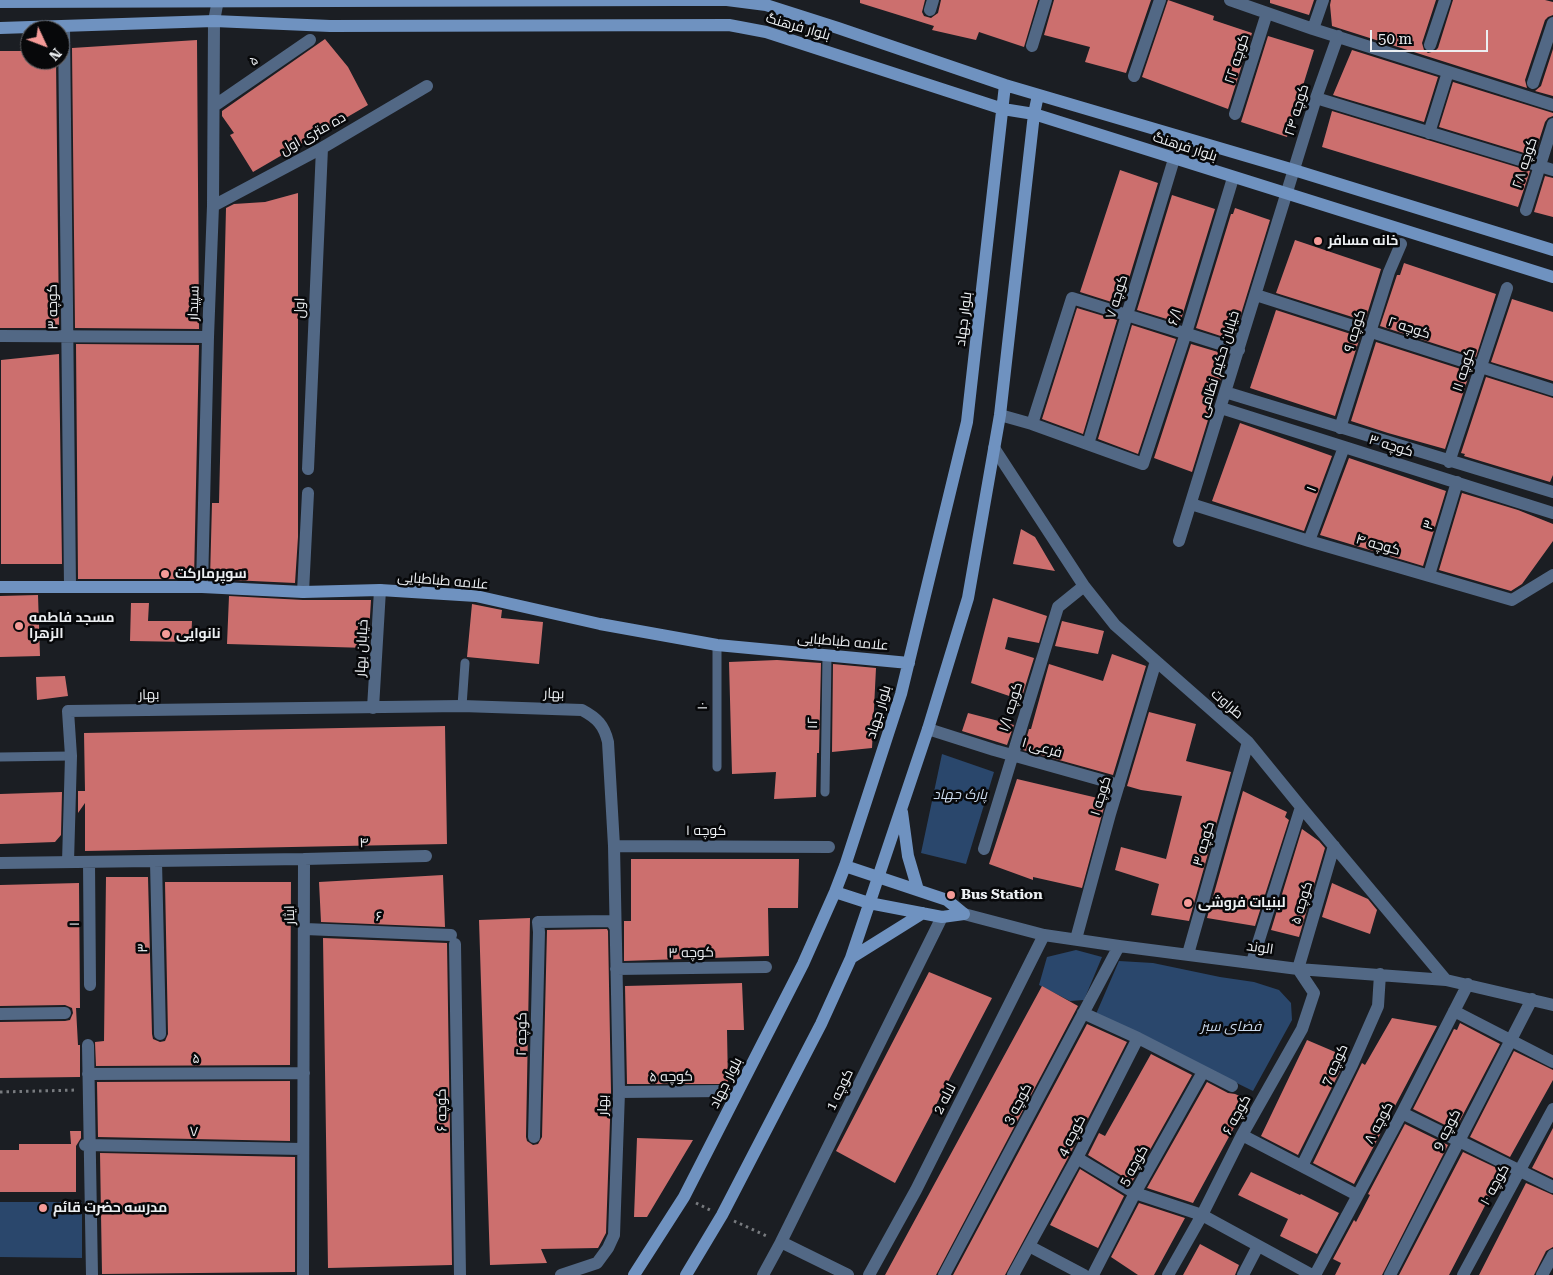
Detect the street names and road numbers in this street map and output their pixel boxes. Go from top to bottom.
street label: بلوار فرهنگ [764,10,832,44]
street label: کوچه ۲۲ [1221,32,1253,86]
street label: ۵ [246,52,262,70]
street label: کوچه ۲۴ [1281,82,1313,138]
street label: ده متری اول [277,109,349,159]
street label: بلوار فرهنگ [1151,129,1219,165]
street label: کوچه ۲۸ [1509,136,1541,190]
street label: کوچه ۷ [1102,273,1132,321]
street label: کوچه ۳ [44,284,62,330]
street label: سپیدار [185,285,203,321]
street label: بلوار جهاد [952,291,976,347]
street label: اول [291,297,309,319]
street label: ۶/۱ [1164,306,1186,328]
street label: کوچه ۹ [1341,308,1369,354]
street label: خیابان حکیم نظامی [1195,309,1243,419]
street label: کوچه ۲ [1386,313,1432,343]
street label: کوچه ۱۱ [1449,346,1479,394]
street label: کوچه ۳ [1367,431,1415,461]
street label: ۱ [1303,484,1321,494]
street label: ۳ [1420,518,1438,532]
street label: کوچه ۴ [1354,531,1402,559]
street label: علامه طباطبایی [397,569,489,593]
street label: خیابان بهار [352,619,372,677]
street label: علامه طباطبایی [797,630,889,654]
street label: کوچه ۱/۱ [996,680,1026,734]
street label: بلوار جهاد [863,683,895,741]
street label: بهار [543,685,565,703]
street label: بهار [138,686,160,704]
street label: طراوت [1208,686,1246,722]
street label: ۱۰ [695,702,711,710]
street label: ۱۲ [804,717,822,729]
street label: فرعی ۱ [1020,734,1064,762]
street label: کوچه ۱ [1087,774,1115,818]
street label: کوچه ۳ [1190,820,1218,868]
street label: کوچه ۱ [686,823,726,839]
street label: ۴ [359,834,369,852]
street label: کوچه ۵ [1288,880,1316,926]
street label: ایثار [281,905,299,925]
street label: ۶ [375,908,383,926]
street label: ۱ [67,922,83,926]
street label: الوند [1245,938,1275,958]
street label: ۳ [135,943,151,953]
street label: کوچه ۳ [668,944,714,962]
street label: کوچه ۲ [513,1012,531,1056]
street label: کوچه 7 [1318,1041,1352,1089]
street label: ۵ [192,1051,200,1067]
street label: بلوار جهاد [706,1055,746,1111]
street label: کوچه 1 [823,1067,857,1113]
street label: کوچه ۵ [649,1068,693,1086]
street label: لاله 2 [930,1081,960,1117]
street label: کوچه 3 [1000,1081,1036,1127]
street label: کوچه ۶ [433,1088,451,1132]
street label: کوچه ۶ [1219,1092,1255,1138]
street label: بهار [594,1094,612,1116]
street label: کوچه ۸ [1361,1099,1397,1147]
street label: کوچه 9 [1430,1107,1464,1153]
street label: کوچه 4 [1055,1113,1089,1159]
street label: ۷ [189,1124,199,1140]
street label: کوچه 5 [1116,1143,1152,1189]
street label: کوچه ۱۰ [1477,1162,1513,1208]

